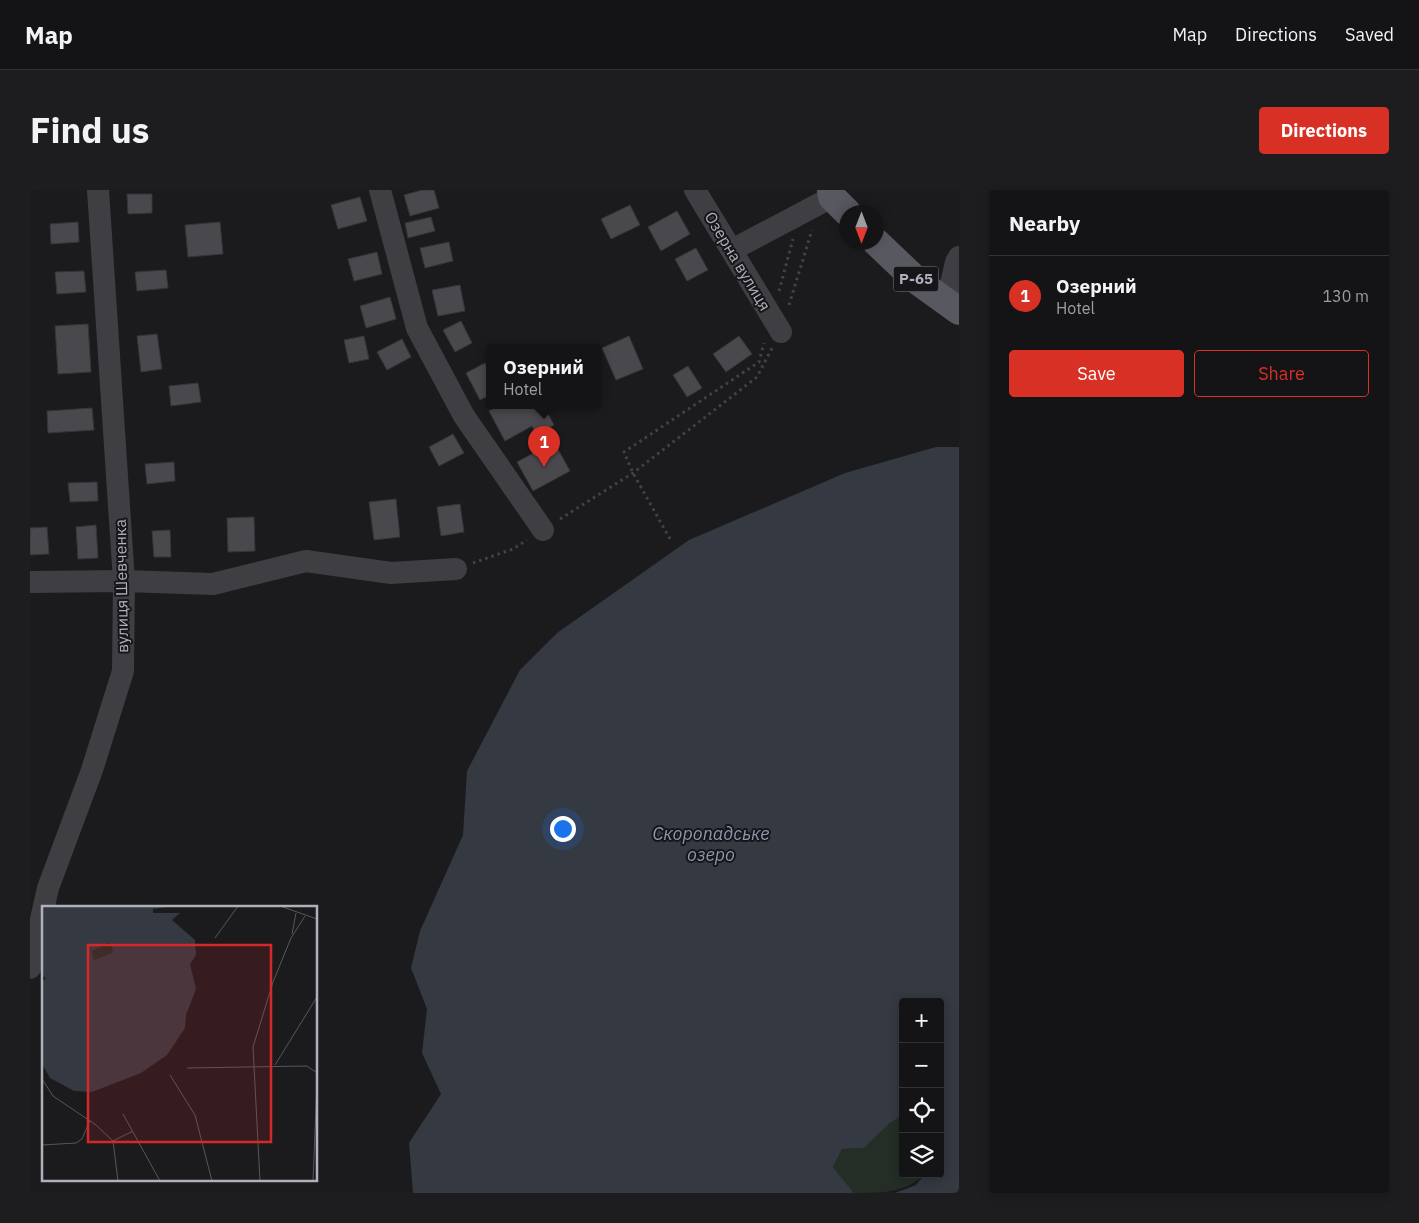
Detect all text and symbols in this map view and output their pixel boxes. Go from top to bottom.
text: Map [25,19,73,51]
text: Map [1172,23,1207,46]
text: Directions [1235,23,1317,46]
text: Saved [1345,23,1394,46]
text: Find us [30,107,149,153]
button: Directions [1259,107,1389,154]
north arrow [839,205,884,250]
street label: Озерна вулиця [701,208,775,314]
text: Nearby [1009,209,1080,237]
road number: Р-65 [894,266,938,292]
text: Озерний [1056,274,1137,298]
text: 1 [1020,286,1030,306]
text: 130 m [1322,286,1369,306]
text: Hotel [1056,298,1095,318]
popup [486,344,601,409]
button: Save [1009,350,1184,397]
button: Share [1194,350,1369,397]
text: Озерний [503,355,584,379]
text: Hotel [503,379,542,399]
pin: 1 [528,426,560,467]
street label: вулиця Шевченка [110,518,132,653]
your location [550,816,576,842]
water label: Скоропадське озеро [652,822,770,866]
inset map [42,906,318,1180]
map controls [899,998,944,1178]
button: + [899,998,944,1043]
button: − [899,1043,944,1088]
button: locate [899,1088,944,1133]
button: layers [899,1133,944,1178]

